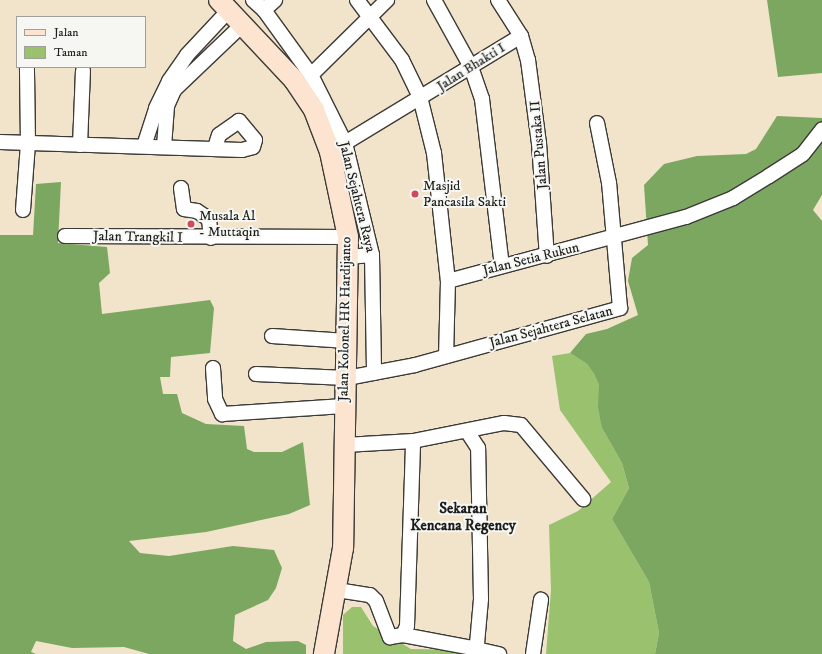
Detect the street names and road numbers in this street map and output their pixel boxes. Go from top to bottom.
street label: Jalan Bhakti I [434,39,508,95]
street label: Jalan Pustaka II [527,100,551,190]
street label: Jalan Sejahtera Raya [335,140,379,254]
street label: Jalan Trangkil I [93,228,183,246]
street label: Jalan Kolonel HR Hardijanto [335,236,355,402]
street label: Jalan Setia Rukun [481,239,581,279]
street label: Jalan Sejahtera Selatan [488,302,614,352]

